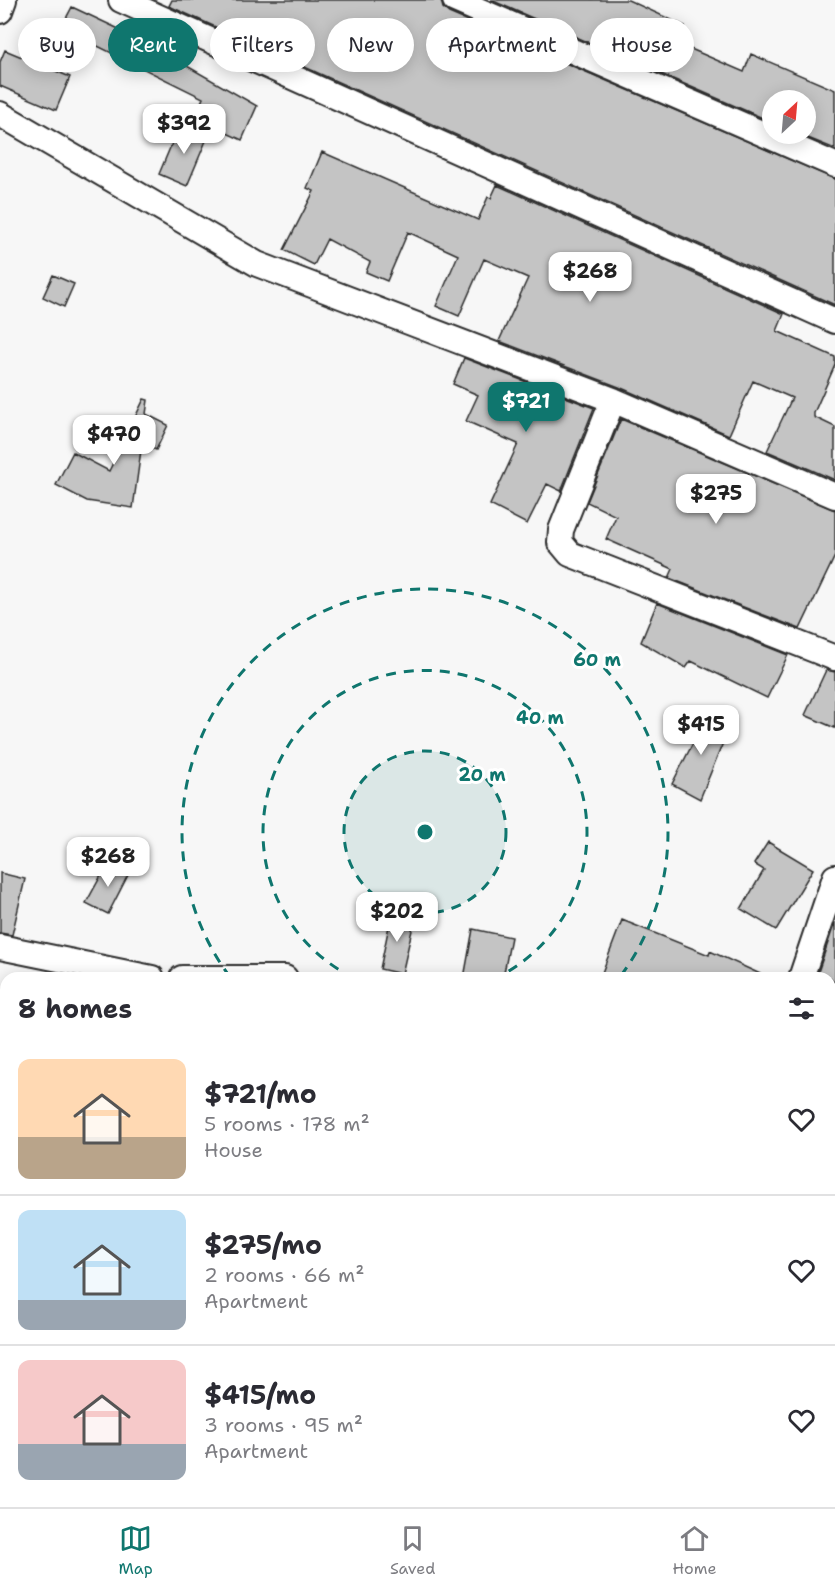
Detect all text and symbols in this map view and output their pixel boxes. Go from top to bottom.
chip: Buy [18,18,96,72]
chip: Rent [108,18,198,72]
chip: Filters [210,18,315,72]
chip: New [327,18,414,72]
chip: Apartment [426,18,578,72]
chip: House [590,18,694,72]
north arrow [762,90,816,144]
map controls [762,90,816,144]
pin: $392 [148,104,220,155]
text: $392 [157,110,211,136]
pin: $268 [554,252,626,303]
text: $268 [563,258,617,284]
pin: $721 [490,382,562,433]
text: $721 [502,388,550,414]
pin: $470 [78,415,150,466]
text: $470 [87,421,141,447]
pin: $275 [680,474,752,525]
text: $275 [690,480,742,506]
text: 60 m [573,648,621,672]
pin: $415 [665,705,737,756]
text: 40 m [516,706,564,730]
text: $415 [677,711,725,737]
text: 20 m [458,763,506,787]
centre of rings [415,822,435,842]
pin: $268 [72,837,144,888]
text: $268 [81,843,135,869]
pin: $202 [361,892,433,943]
text: $202 [370,898,424,924]
text: 8 homes [18,991,132,1026]
icon: filters [785,992,818,1025]
text: $721/mo [204,1076,317,1111]
icon: home [66,1083,138,1155]
icon: heart [785,1103,818,1136]
text: 5 rooms · 178 m² [204,1111,370,1137]
text: House [204,1137,263,1163]
text: $275/mo [204,1227,322,1262]
icon: home [66,1234,138,1306]
icon: heart [785,1254,818,1287]
text: 2 rooms · 66 m² [204,1262,365,1288]
text: Apartment [204,1288,308,1314]
text: $415/mo [204,1377,316,1412]
icon: home [66,1384,138,1456]
icon: heart [785,1404,818,1437]
text: 3 rooms · 95 m² [204,1412,363,1438]
text: Apartment [204,1438,308,1464]
tab: Map [119,1522,153,1579]
tab: Saved [390,1522,435,1579]
tab: Home [672,1522,716,1579]

